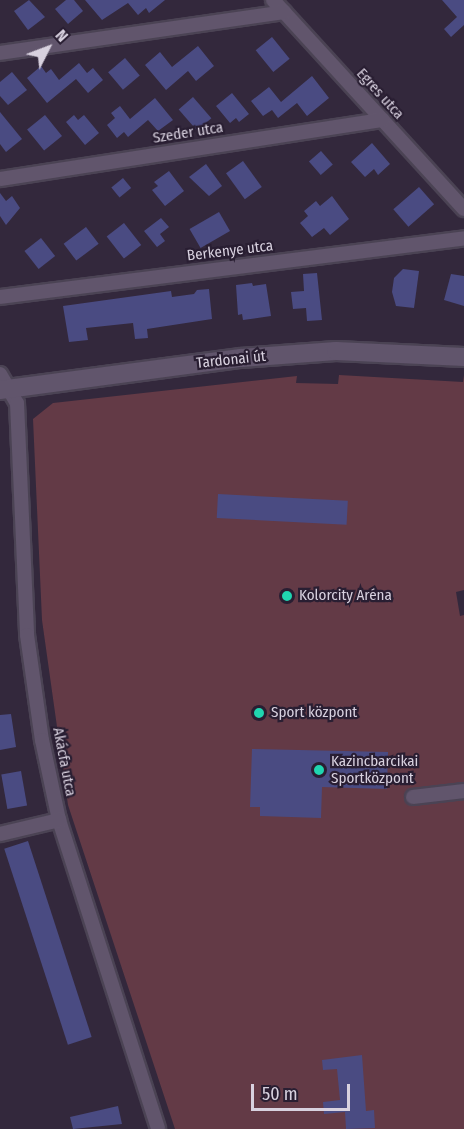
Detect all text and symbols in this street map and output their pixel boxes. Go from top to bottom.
north arrow [18,18,78,78]
text: N [51,26,72,46]
street label: Egres utca [353,65,407,123]
street label: Szeder utca [152,119,224,147]
street label: Berkenye utca [186,237,274,265]
street label: Tardonai út [195,347,267,373]
place label: Kolorcity Aréna [299,587,392,605]
marker: Kolorcity Aréna [280,589,294,603]
place label: Sport központ [271,704,357,722]
marker: Sport központ [252,706,266,720]
street label: Akácfa utca [49,726,79,798]
place label: Kazincbarcikai Sportközpont [331,752,418,787]
marker: Kazincbarcikai Sportközpont [312,763,326,777]
scale bar [254,1072,353,1110]
text: 50 m [262,1083,298,1105]

